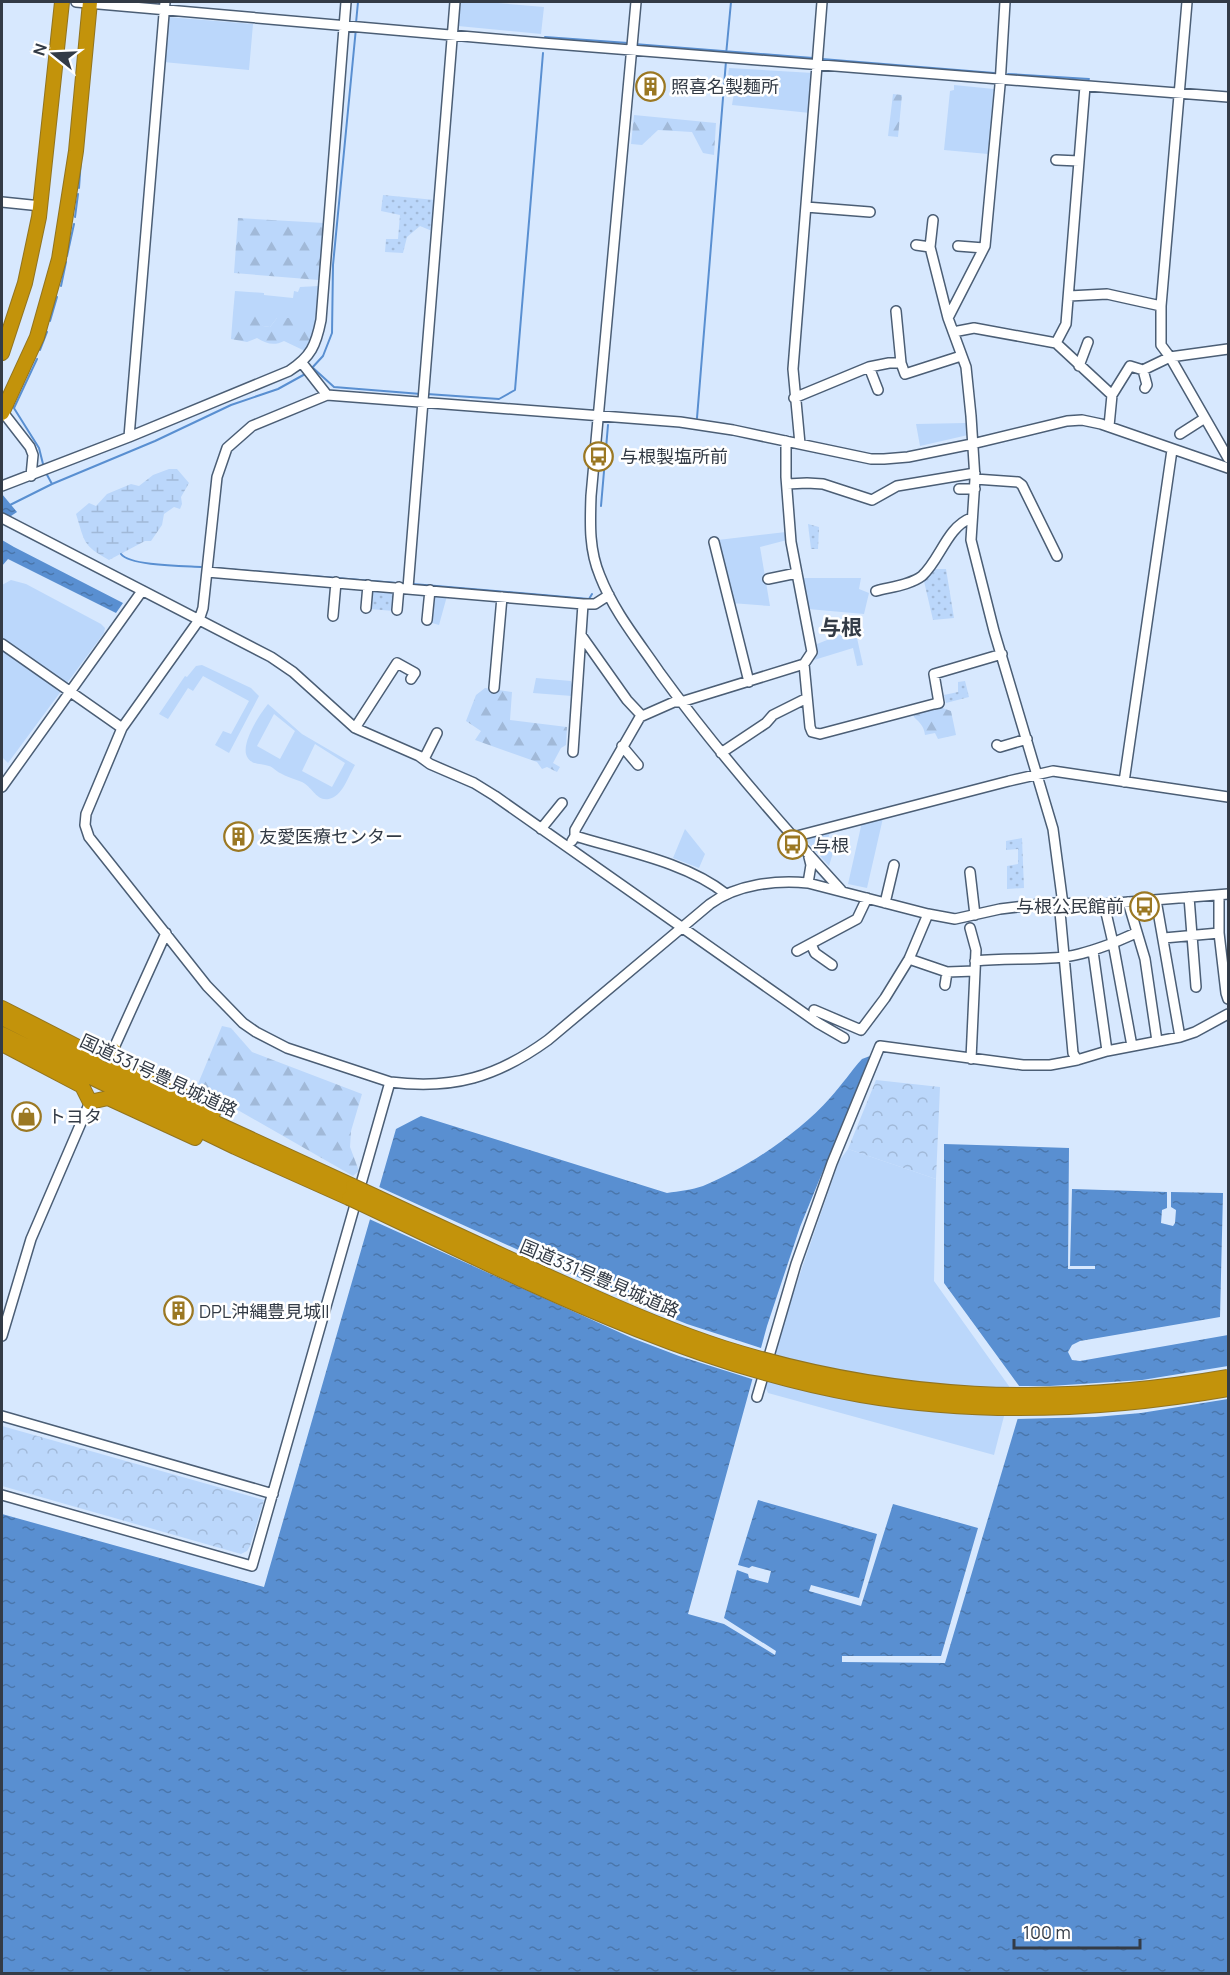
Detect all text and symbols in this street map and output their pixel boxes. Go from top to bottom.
north arrow [24,24,84,84]
text: N [27,40,52,58]
building icon: 照喜名製麺所 [634,70,666,102]
place label: 照喜名製麺所 [671,74,779,98]
bus stop icon: 与根製塩所前 [583,440,615,472]
place label: 与根製塩所前 [620,444,728,468]
district label: 与根 [820,613,862,641]
building icon: 友愛医療センター [222,820,254,852]
place label: 友愛医療センター [259,824,403,848]
bus stop icon: 与根 [776,829,808,861]
place label: 与根 [813,833,849,857]
bus stop icon: 与根公民館前 [1129,890,1161,922]
place label: 与根公民館前 [1016,894,1124,918]
street label: 国道331号豊見城道路 [76,1028,242,1122]
shop icon: トヨタ [11,1100,43,1132]
place label: トヨタ [48,1104,102,1128]
street label: 国道331号豊見城道路 [517,1234,683,1322]
building icon: DPL沖縄豊見城II [162,1295,194,1327]
place label: DPL沖縄豊見城II [199,1299,330,1323]
scale bar [1014,1912,1140,1950]
text: 100 m [1023,1920,1071,1944]

